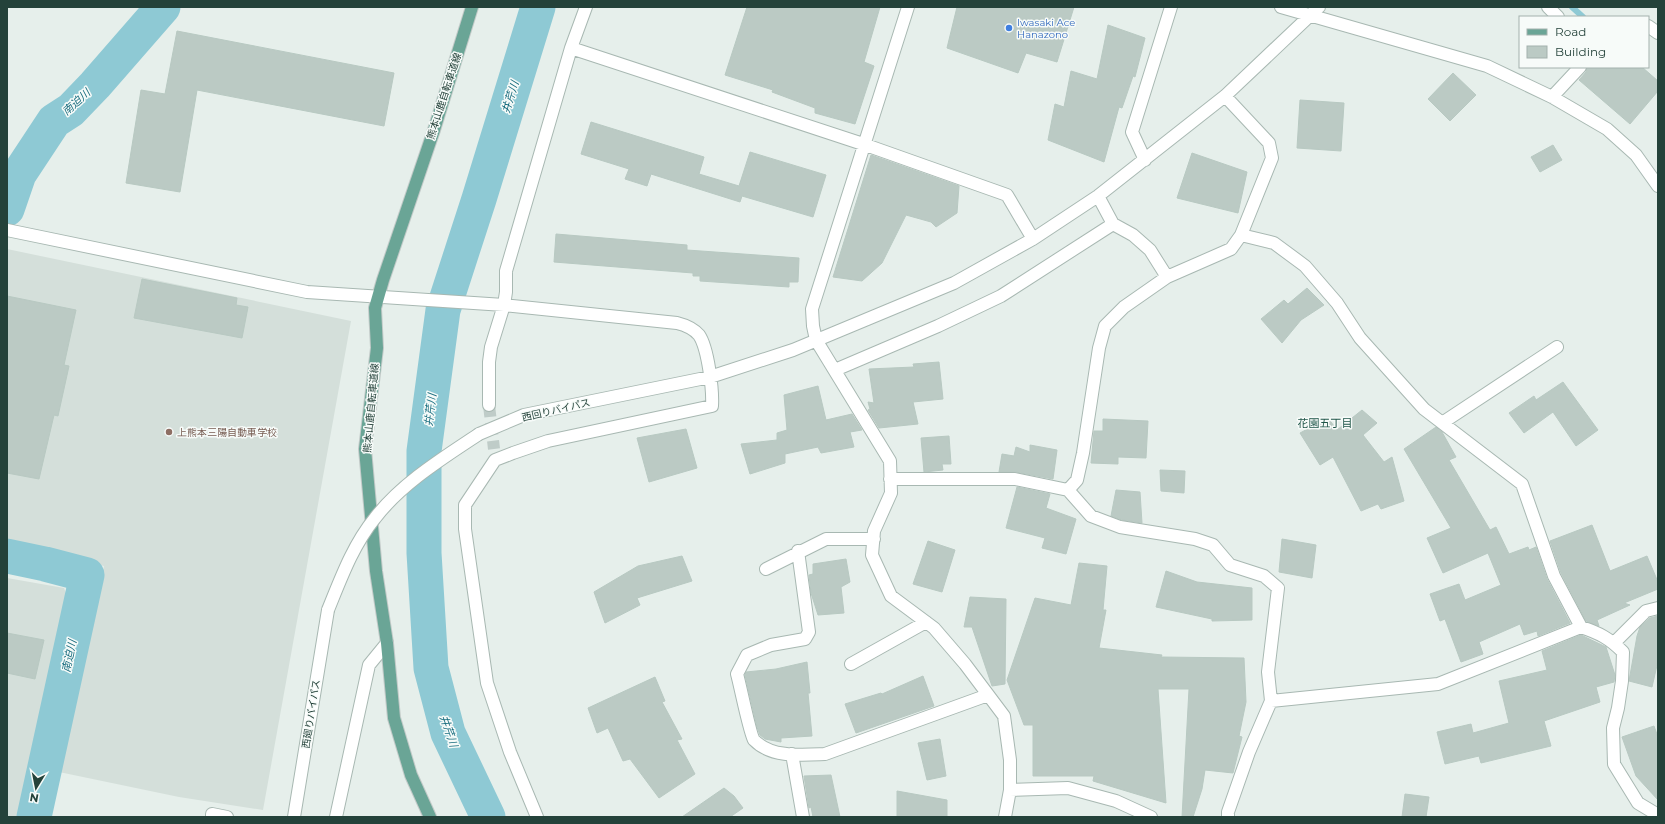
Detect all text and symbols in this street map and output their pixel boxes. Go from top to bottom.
place label: Iwasaki Ace Hanazono [1017,16,1075,41]
legend [1519,16,1649,68]
marker: Iwasaki Ace Hanazono [1004,23,1014,33]
text: Road [1555,24,1586,39]
text: Building [1555,44,1606,59]
street label: 熊本山鹿自転車道線 [424,51,464,141]
water label: 井芹川 [498,78,522,115]
water label: 南迫川 [59,85,94,118]
street label: 熊本山鹿自転車道線 [361,363,381,453]
water label: 井芹川 [421,392,439,427]
street label: 西回りバイパス [521,396,591,424]
district label: 花園五丁目 [1298,416,1353,430]
place label: 上熊本三陽自動車学校 [177,426,277,439]
marker: 上熊本三陽自動車学校 [164,427,174,437]
water label: 南迫川 [59,637,79,674]
street label: 西廻りバイパス [299,679,323,749]
water label: 井芹川 [437,713,461,750]
north arrow [16,768,56,808]
text: N [29,790,40,806]

